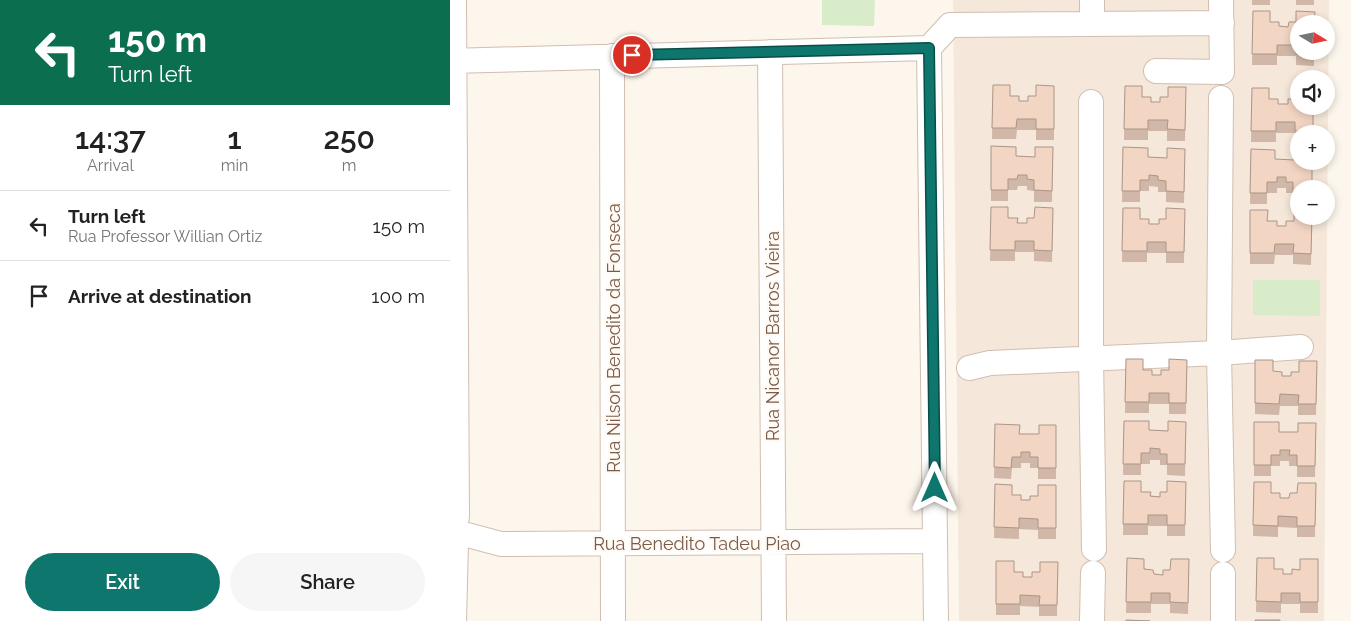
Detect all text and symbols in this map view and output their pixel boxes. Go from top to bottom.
north arrow [1290,15,1335,60]
map controls [1290,15,1335,225]
text: 150 m [108,19,207,60]
icon: left [25,20,90,85]
pin [611,34,653,76]
icon: arrive [618,41,646,69]
text: Turn left [108,61,192,87]
button: sound [1290,70,1335,115]
text: 14:37 [75,121,146,156]
text: 1 [228,121,242,156]
text: 250 [323,121,375,156]
button: + [1290,125,1335,170]
text: Arrival [87,156,134,175]
text: min [221,156,248,175]
text: m [342,156,357,175]
button: − [1290,180,1335,225]
street label: Rua Nilson Benedito da Fonseca [603,203,624,473]
text: Turn left [68,205,145,227]
icon: left [25,212,53,240]
text: 150 m [373,215,425,237]
text: Rua Professor Willian Ortiz [68,227,262,246]
street label: Rua Nicanor Barros Vieira [762,231,783,441]
icon: arrive [25,282,53,310]
text: Arrive at destination [68,285,252,307]
text: 100 m [371,285,425,307]
position arrow [908,461,960,513]
street label: Rua Benedito Tadeu Piao [593,533,801,554]
button: Exit [25,553,220,611]
button: Share [230,553,425,611]

